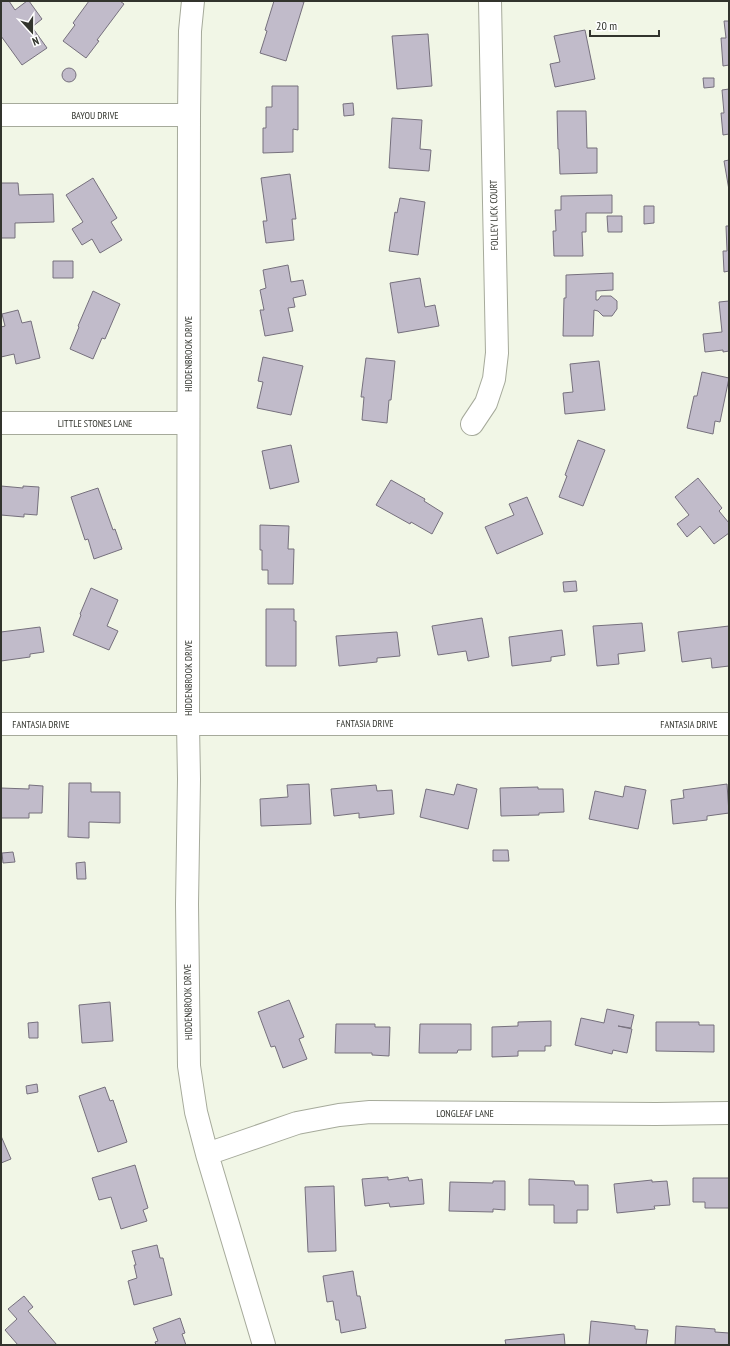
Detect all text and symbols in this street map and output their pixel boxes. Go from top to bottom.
north arrow [12,12,52,52]
scale bar [590,12,659,38]
text: 20 m [596,18,617,33]
text: N [30,34,41,49]
street label: BAYOU DRIVE [71,109,119,122]
street label: FOLLEY LICK COURT [487,179,501,250]
street label: HIDDENBROOK DRIVE [182,316,195,392]
street label: LITTLE STONES LANE [58,417,132,430]
street label: HIDDENBROOK DRIVE [182,640,195,716]
street label: FANTASIA DRIVE [336,717,394,730]
street label: FANTASIA DRIVE [12,718,70,731]
street label: FANTASIA DRIVE [660,718,718,731]
street label: HIDDENBROOK DRIVE [181,964,195,1040]
street label: LONGLEAF LANE [436,1107,494,1120]

